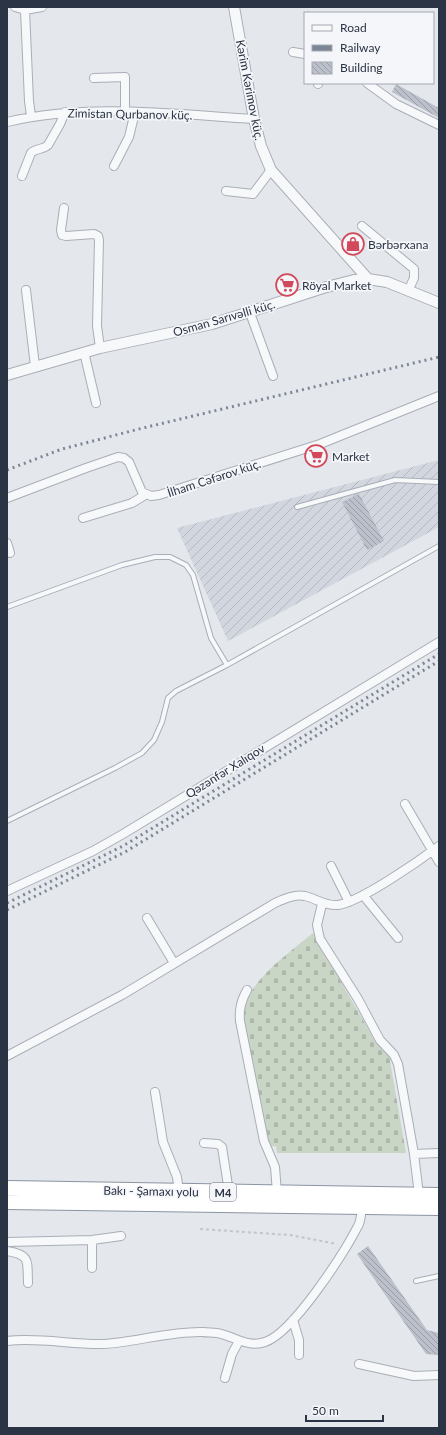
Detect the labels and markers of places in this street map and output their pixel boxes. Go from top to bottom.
shop icon: Bərbərxana [340,231,366,257]
place label: Bərbərxana [368,237,428,252]
supermarket icon: Röyal Market [274,272,300,298]
place label: Röyal Market [302,278,372,293]
supermarket icon: Market [303,443,329,469]
place label: Market [332,449,370,464]

